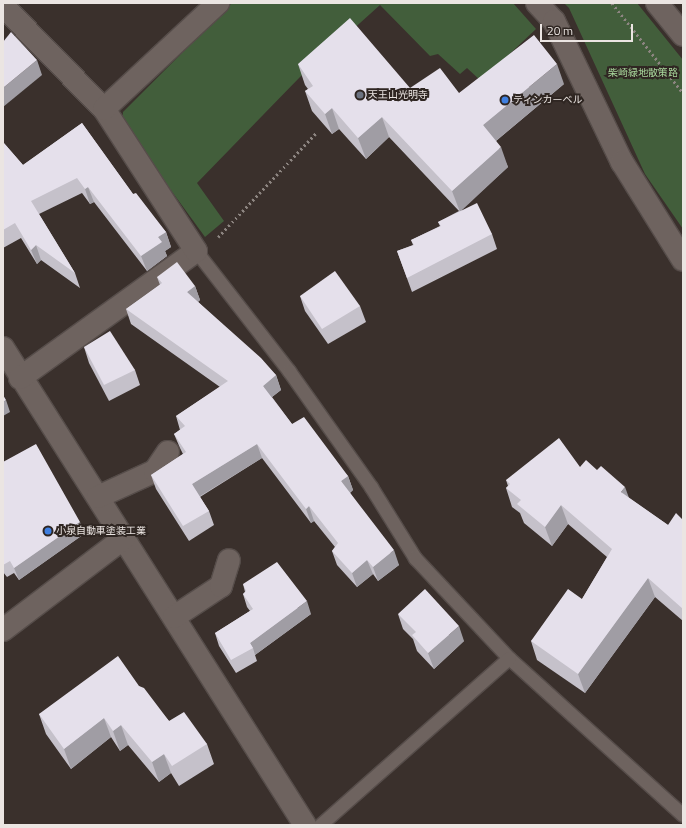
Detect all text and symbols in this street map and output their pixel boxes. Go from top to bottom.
scale bar [542,16,635,42]
text: 20 m [547,21,573,40]
park label: 柴崎緑地散策路 [608,67,678,79]
place label: 天王山光明寺 [368,89,428,101]
marker: 天王山光明寺 [355,90,365,100]
place label: ティンカーベル [513,94,583,106]
marker: ティンカーベル [500,95,510,105]
place label: 小泉自動車塗装工業 [56,525,146,537]
marker: 小泉自動車塗装工業 [43,526,53,536]

